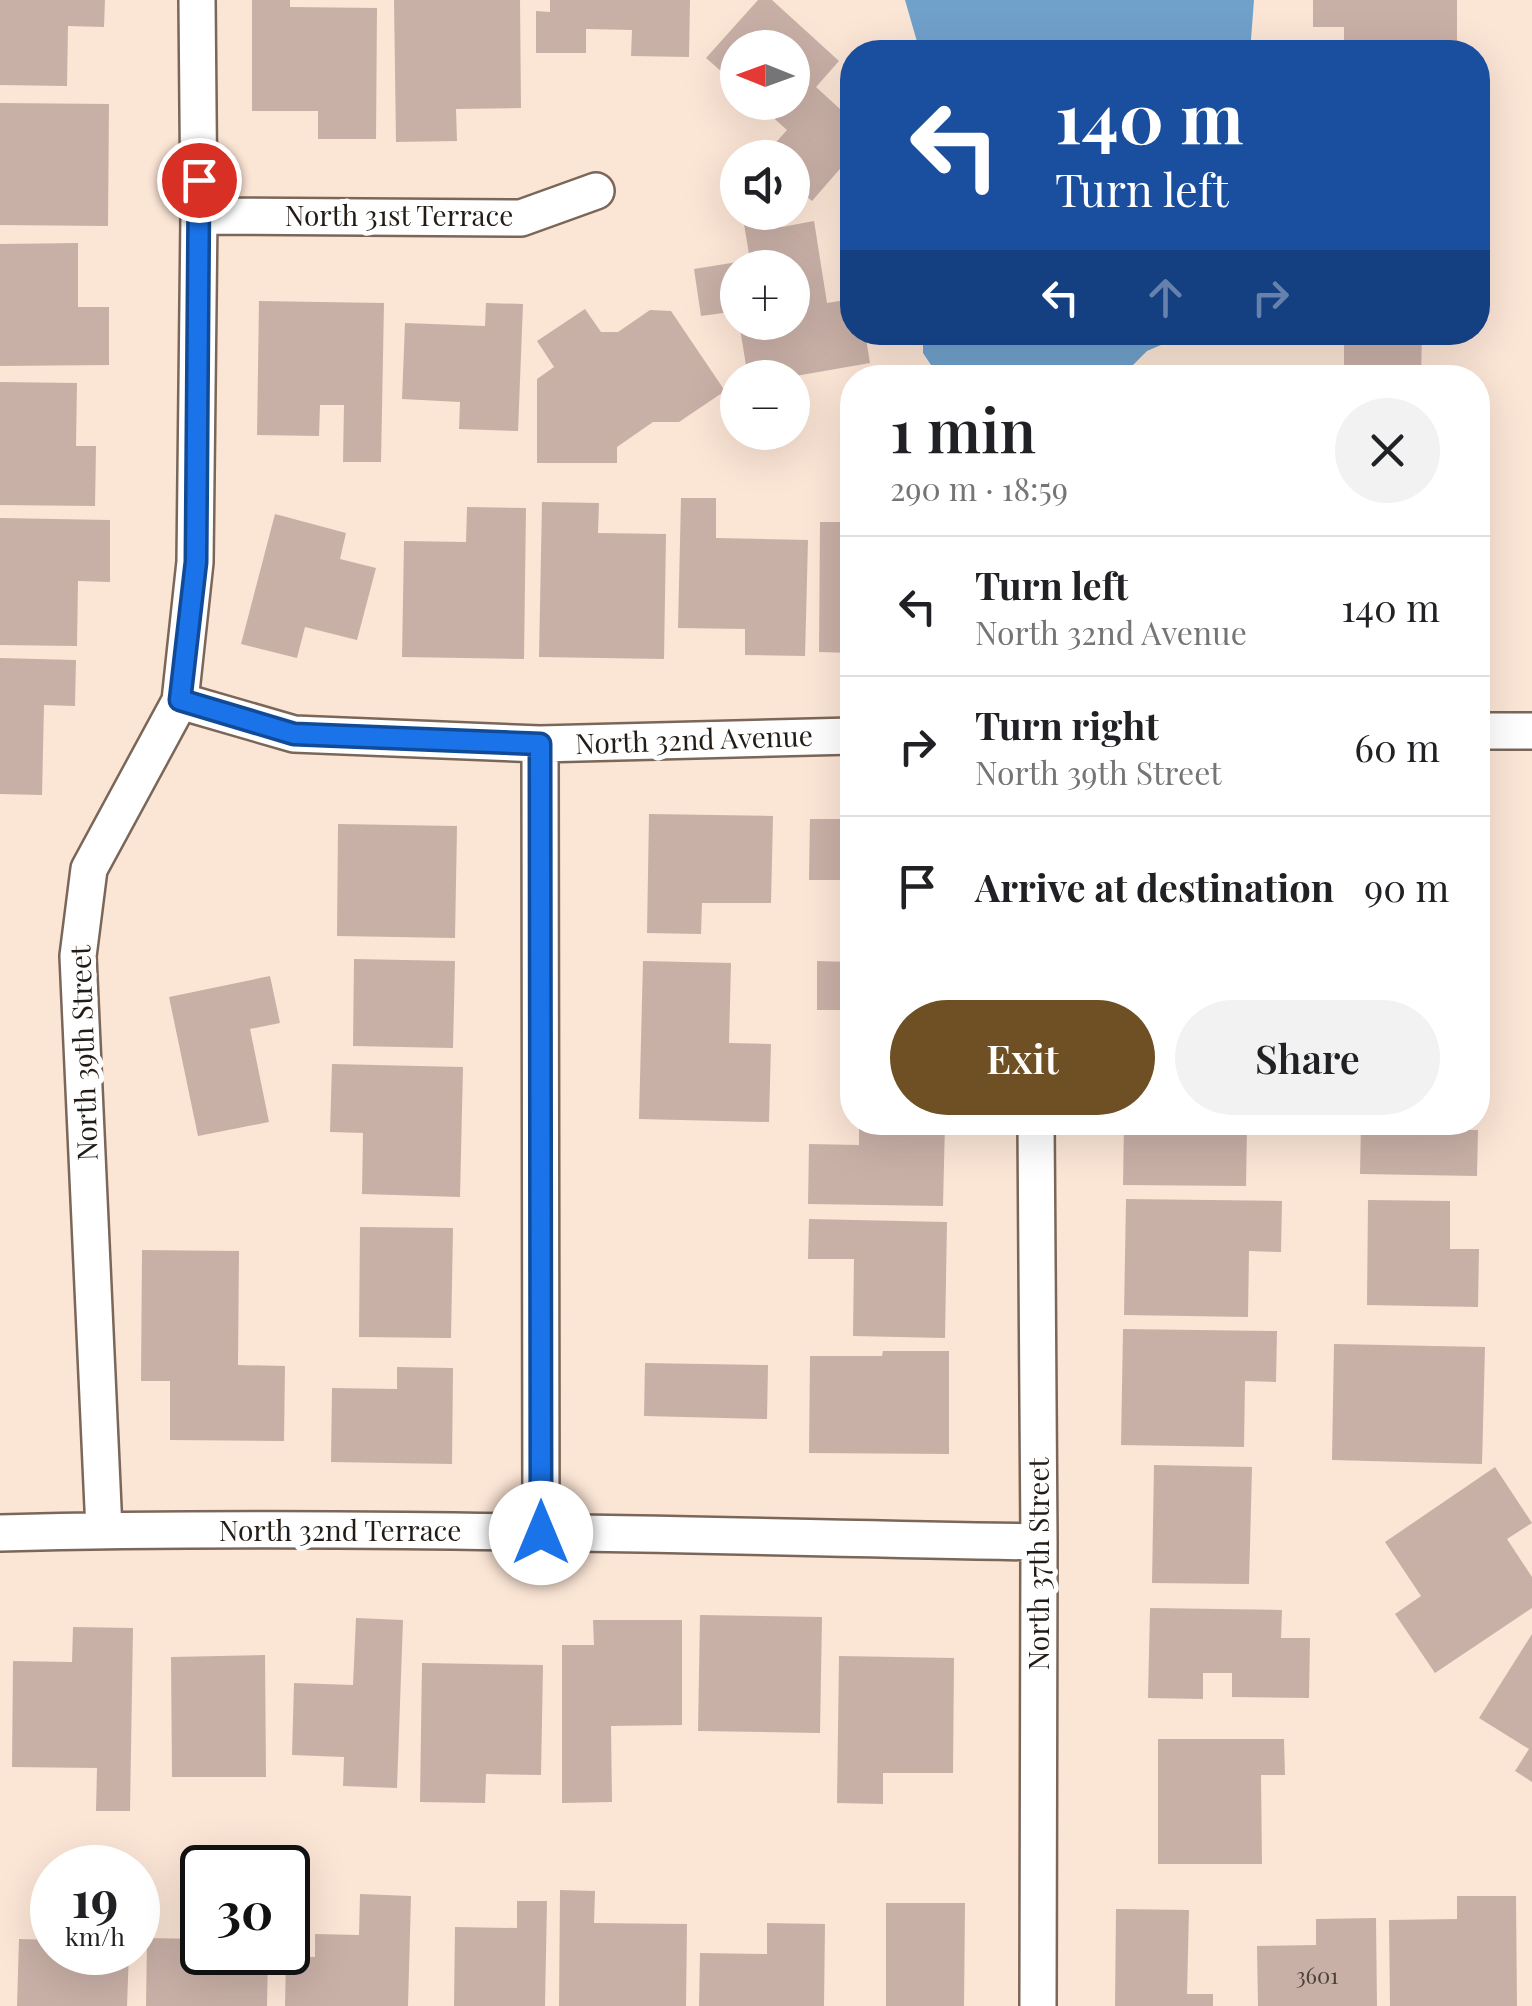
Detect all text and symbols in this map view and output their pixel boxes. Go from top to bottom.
north arrow [720,30,810,120]
map controls [720,30,810,450]
text: 140 m [1055,68,1244,162]
icon: left [890,80,1020,210]
pin [157,138,242,223]
button: sound [720,140,810,230]
icon: arrive [172,153,227,208]
text: Turn left [1055,158,1229,218]
street label: North 31st Terrace [285,196,513,233]
button: + [720,250,810,340]
icon: left [1033,270,1088,325]
icon: ahead [1138,270,1193,325]
icon: right [1243,270,1298,325]
button: − [720,360,810,450]
text: 1 min [890,388,1036,468]
button: close [1335,398,1440,503]
text: 290 m · 18:59 [890,466,1068,509]
text: Turn left [975,559,1128,610]
icon: left [890,579,945,634]
text: 140 m [1341,581,1440,632]
text: North 32nd Avenue [975,610,1247,653]
text: Turn right [975,699,1159,750]
street label: North 32nd Avenue [574,716,813,761]
icon: right [890,719,945,774]
text: 60 m [1354,721,1440,772]
text: North 39th Street [975,750,1222,793]
icon: arrive [890,859,945,914]
text: Arrive at destination [975,861,1334,912]
text: 90 m [1364,861,1449,912]
street label: North 39th Street [60,943,105,1162]
button: Exit [890,1000,1155,1115]
button: Share [1175,1000,1440,1115]
street label: North 37th Street [1019,1456,1056,1670]
position arrow [489,1481,593,1585]
street label: North 32nd Terrace [219,1511,461,1548]
speed limit sign: 30 [180,1845,310,1975]
text: 19 [72,1864,118,1931]
text: km/h [65,1919,125,1952]
house number: 3601 [1296,1960,1338,1990]

